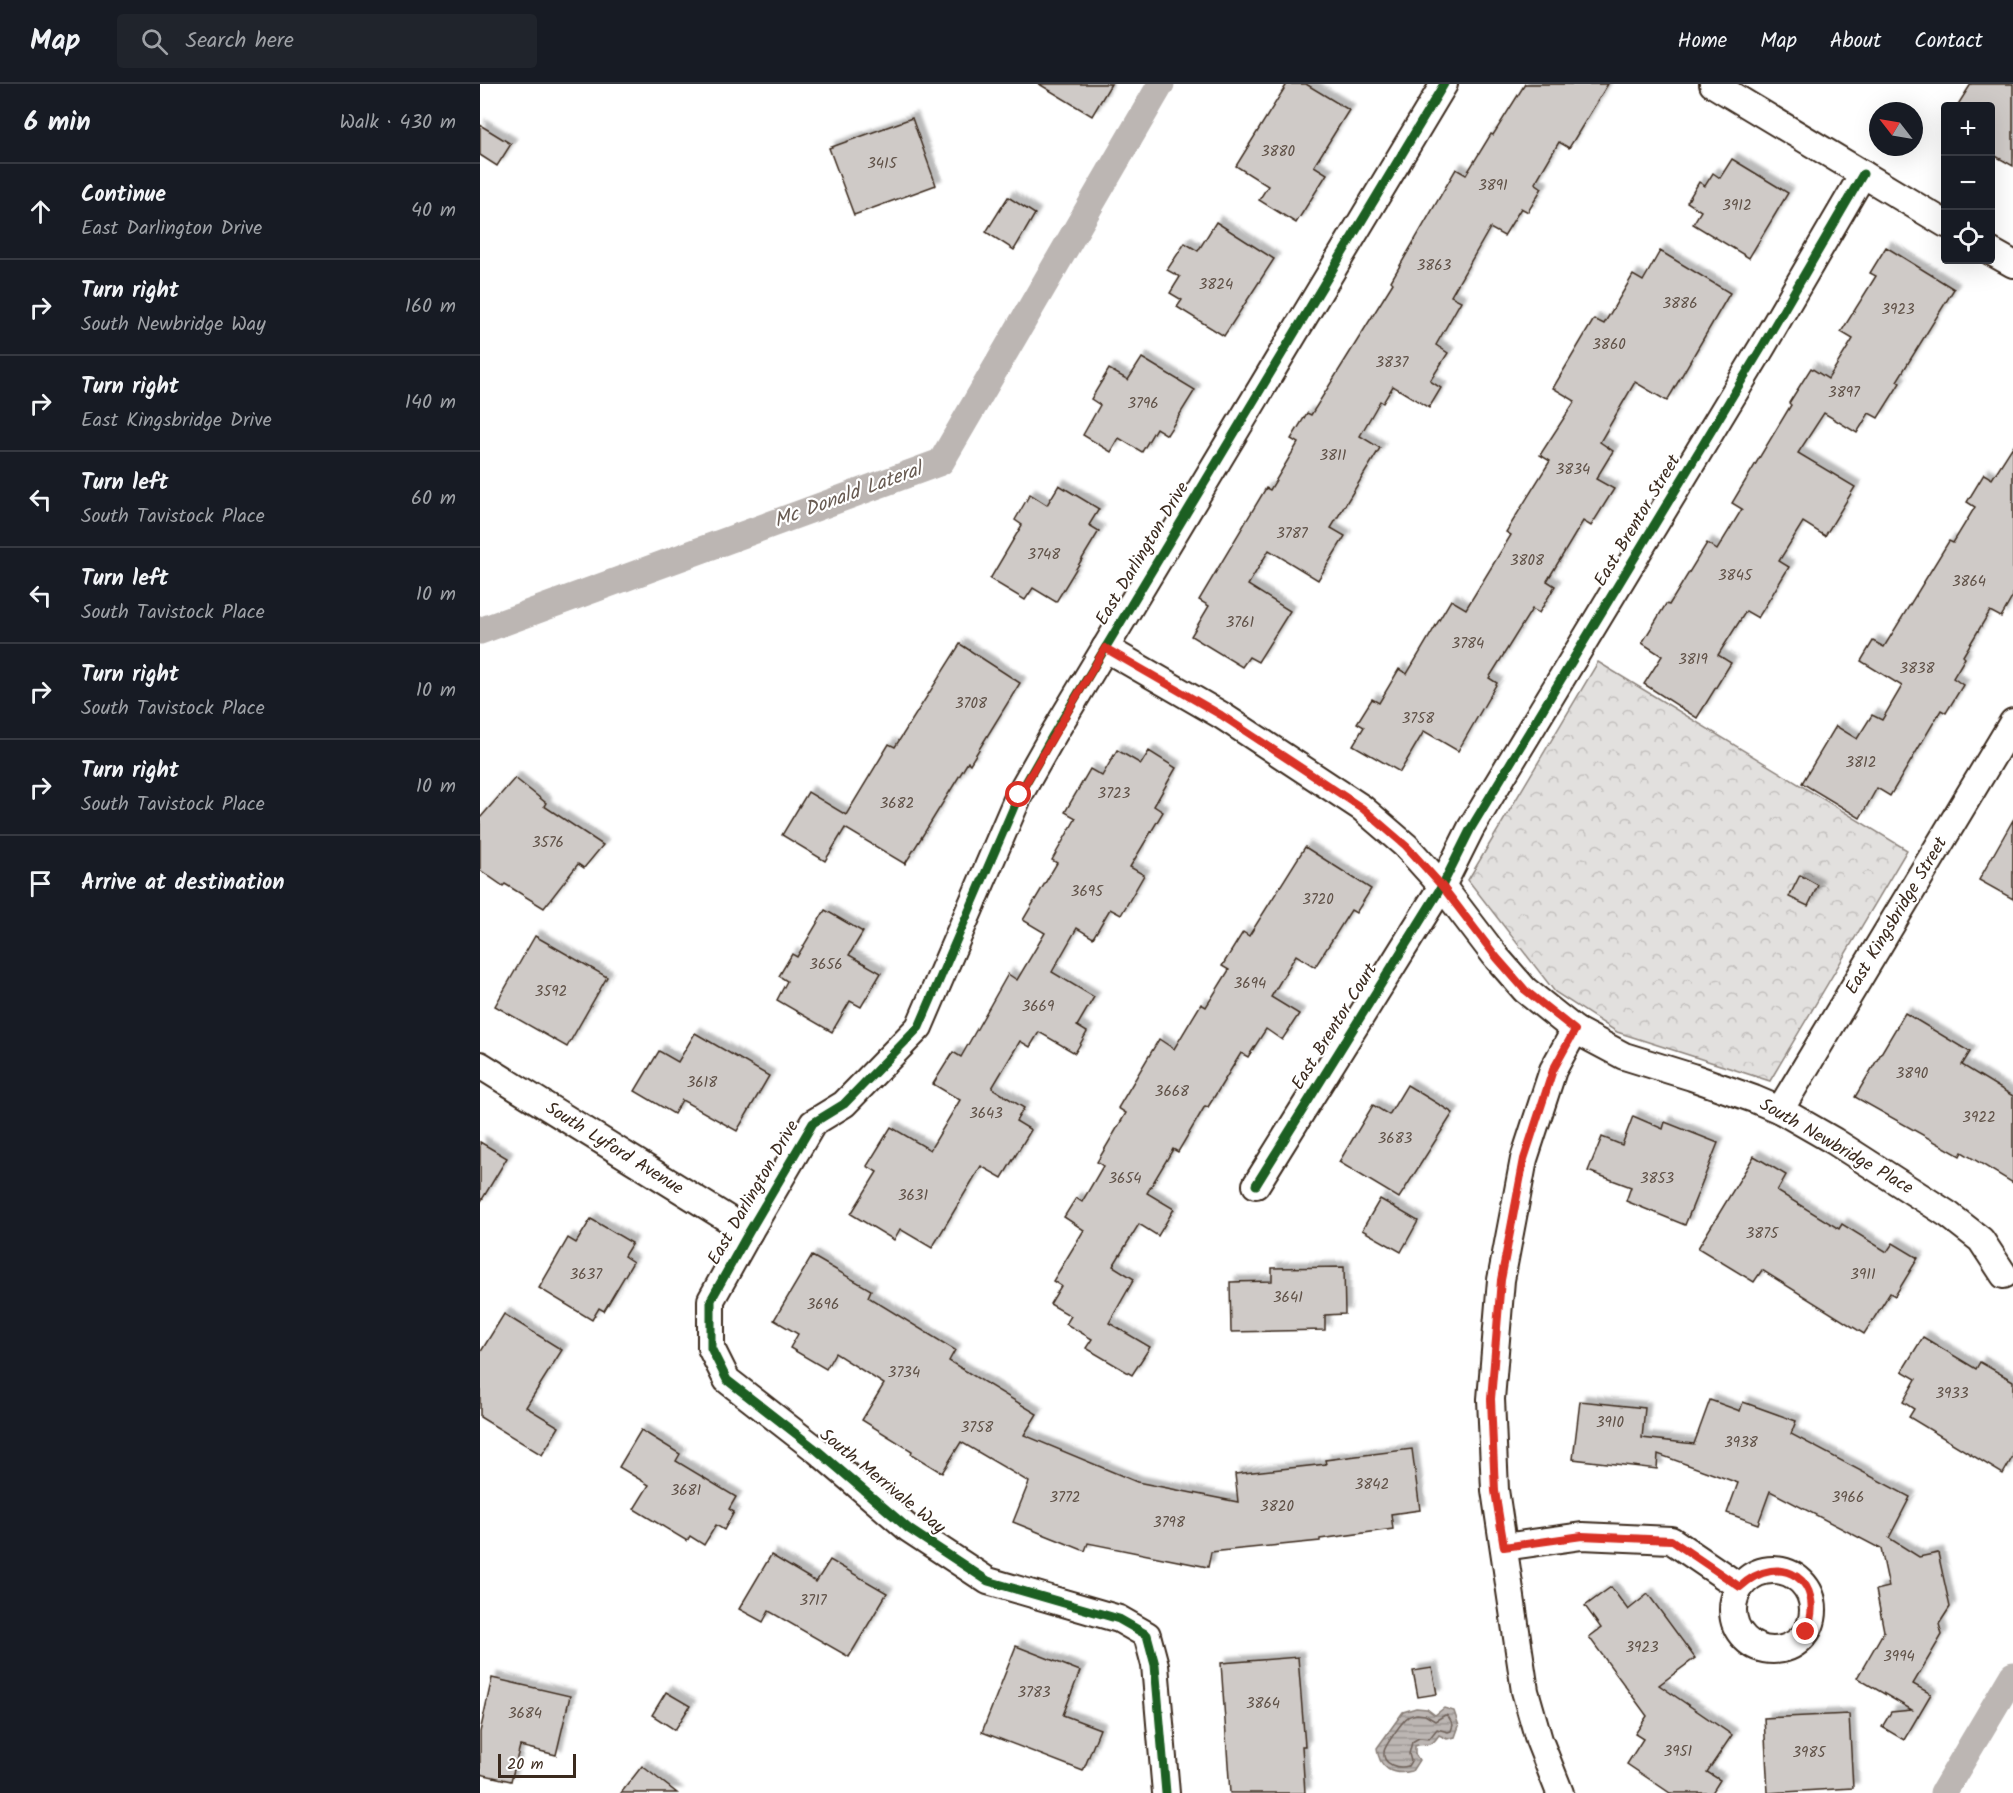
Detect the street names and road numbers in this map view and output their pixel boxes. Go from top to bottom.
street label: East Brentor Street [1587,448,1690,593]
street label: East Darlington Drive [1089,477,1197,631]
street label: East Kingsbridge Street [1838,831,1956,1001]
street label: East Brentor Court [1284,957,1386,1096]
street label: South Newbridge Place [1753,1091,1919,1203]
street label: South Lyford Avenue [539,1095,689,1203]
street label: East Darlington Drive [701,1115,807,1271]
street label: South Merrivale Way [812,1422,952,1543]

